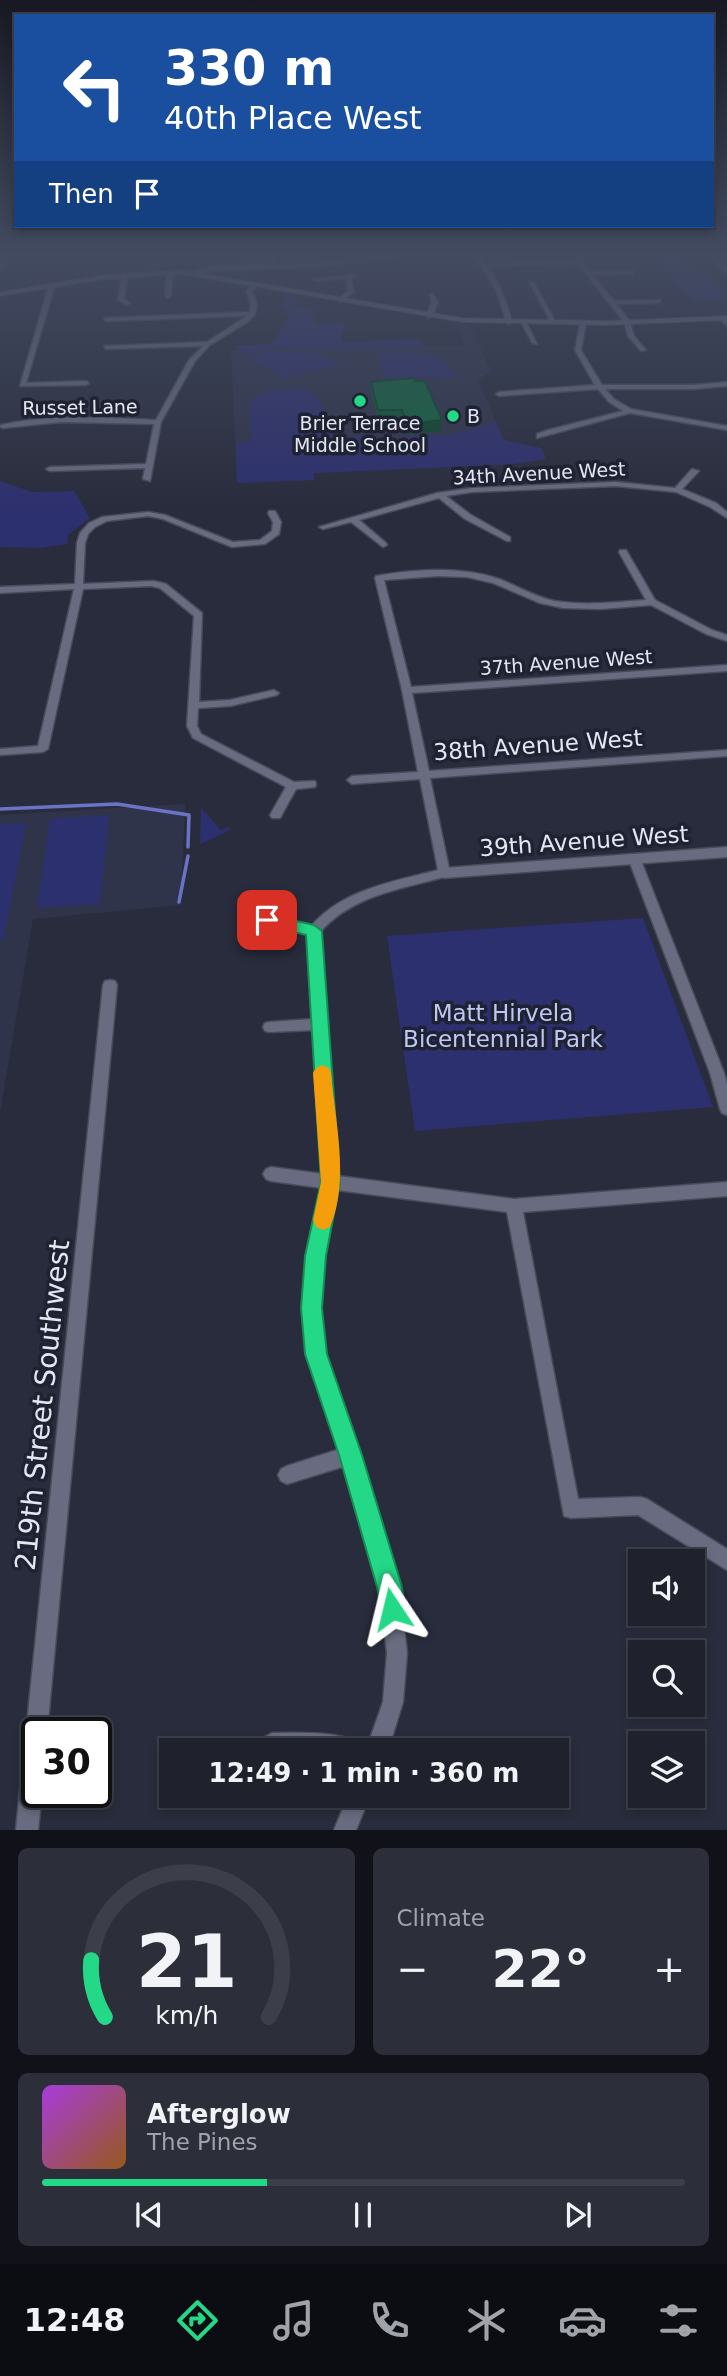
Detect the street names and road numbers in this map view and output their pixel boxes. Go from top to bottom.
street label: Russet Lane [22,395,138,419]
street label: 34th Avenue West [452,457,626,489]
street label: 37th Avenue West [479,645,653,679]
street label: 38th Avenue West [433,725,643,765]
street label: 39th Avenue West [479,821,689,861]
street label: 219th Street Southwest [9,1238,76,1572]

